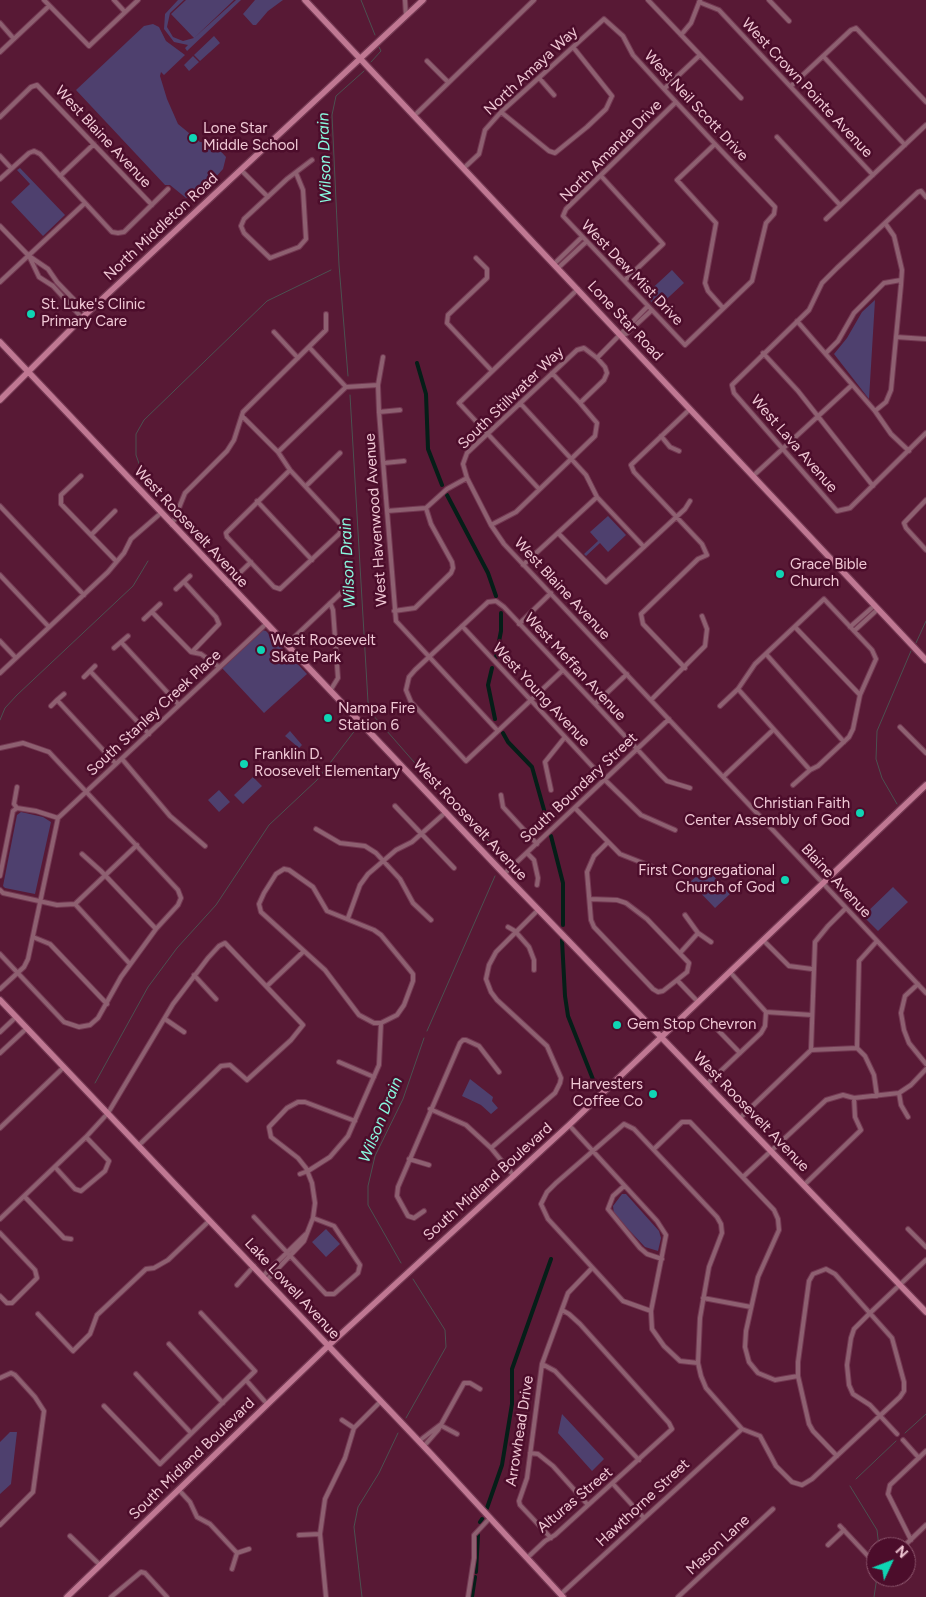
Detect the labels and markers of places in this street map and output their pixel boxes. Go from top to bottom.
place label: Lone Star Middle School [203,120,298,155]
marker: Lone Star Middle School [187,132,199,144]
place label: St. Luke's Clinic Primary Care [41,296,145,331]
marker: St. Luke's Clinic Primary Care [25,308,37,320]
place label: Grace Bible Church [790,556,867,591]
marker: Grace Bible Church [774,568,786,580]
place label: West Roosevelt Skate Park [271,632,376,667]
marker: West Roosevelt Skate Park [255,644,267,656]
place label: Nampa Fire Station 6 [338,700,415,735]
marker: Nampa Fire Station 6 [322,712,334,724]
place label: Franklin D. Roosevelt Elementary [254,746,400,781]
marker: Franklin D. Roosevelt Elementary [238,758,250,770]
place label: Christian Faith Center Assembly of God [684,795,850,830]
marker: Christian Faith Center Assembly of God [854,807,866,819]
place label: First Congregational Church of God [638,862,775,897]
marker: First Congregational Church of God [779,874,791,886]
place label: Gem Stop Chevron [627,1016,756,1034]
marker: Gem Stop Chevron [611,1019,623,1031]
place label: Harvesters Coffee Co [570,1076,643,1111]
marker: Harvesters Coffee Co [647,1088,659,1100]

